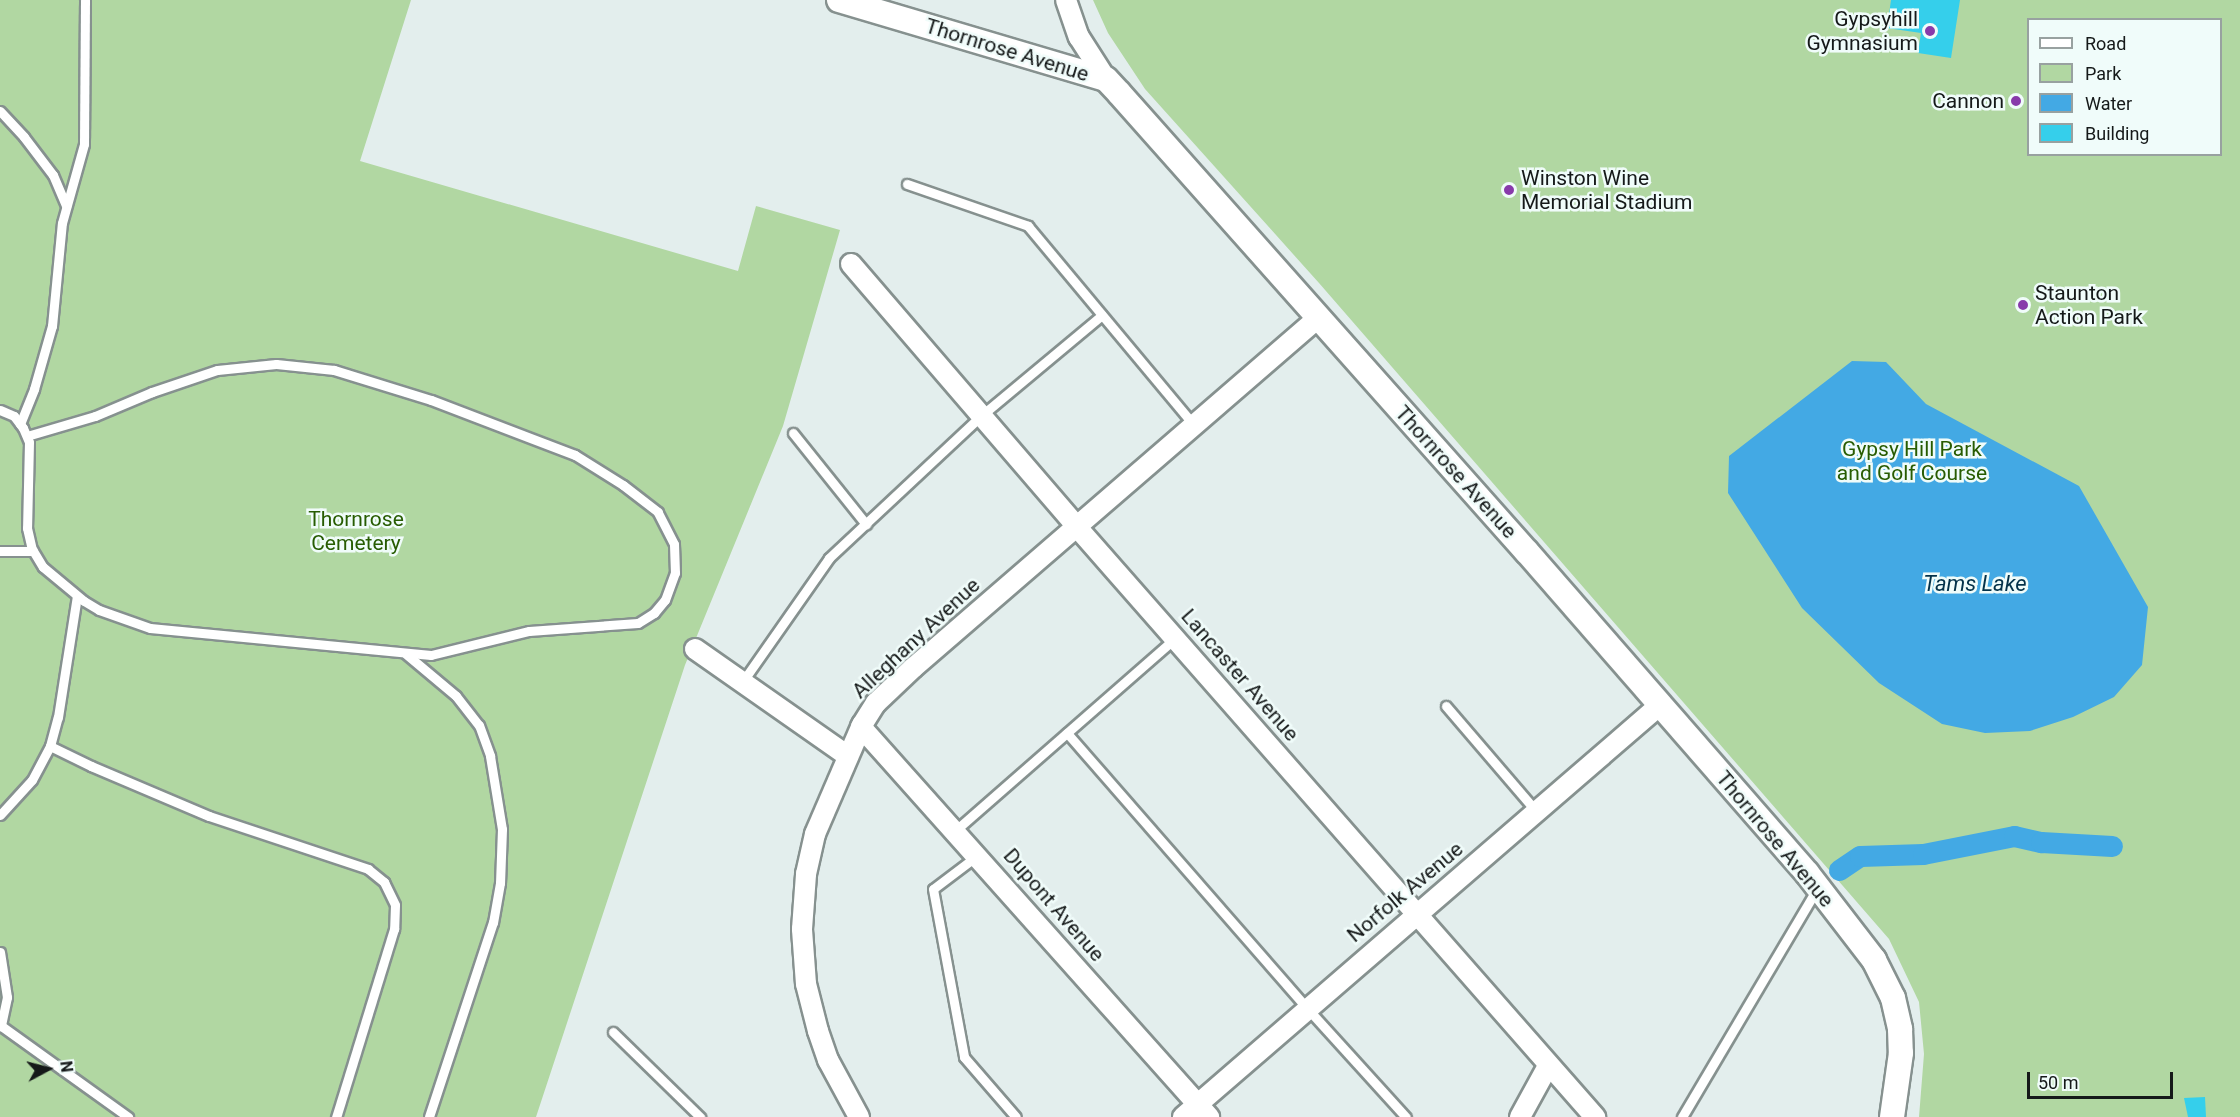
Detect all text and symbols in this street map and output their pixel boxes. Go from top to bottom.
place label: Gypsyhill Gymnasium [1806,6,1918,56]
street label: Thornrose Avenue [922,13,1092,87]
legend [2027,18,2222,156]
marker: Gypsyhill Gymnasium [1923,24,1937,38]
text: Road [2085,33,2126,54]
text: Park [2085,63,2121,84]
place label: Cannon [1932,88,2004,114]
text: Water [2085,93,2132,114]
marker: Cannon [2009,94,2023,108]
text: Building [2085,123,2149,144]
place label: Winston Wine Memorial Stadium [1521,165,1693,215]
marker: Winston Wine Memorial Stadium [1502,183,1516,197]
place label: Staunton Action Park [2035,280,2143,330]
marker: Staunton Action Park [2016,298,2030,312]
street label: Thornrose Avenue [1390,401,1522,543]
park label: Gypsy Hill Park and Golf Course [1837,436,1987,486]
park label: Thornrose Cemetery [308,506,404,556]
water label: Tams Lake [1923,571,2027,597]
street label: Alleghany Avenue [847,572,985,704]
street label: Lancaster Avenue [1176,604,1304,746]
street label: Thornrose Avenue [1711,766,1839,912]
street label: Norfolk Avenue [1342,836,1468,948]
street label: Dupont Avenue [998,843,1110,967]
north arrow [18,1039,78,1099]
text: N [56,1060,76,1074]
scale bar [2030,1060,2176,1098]
text: 50 m [2038,1072,2078,1093]

